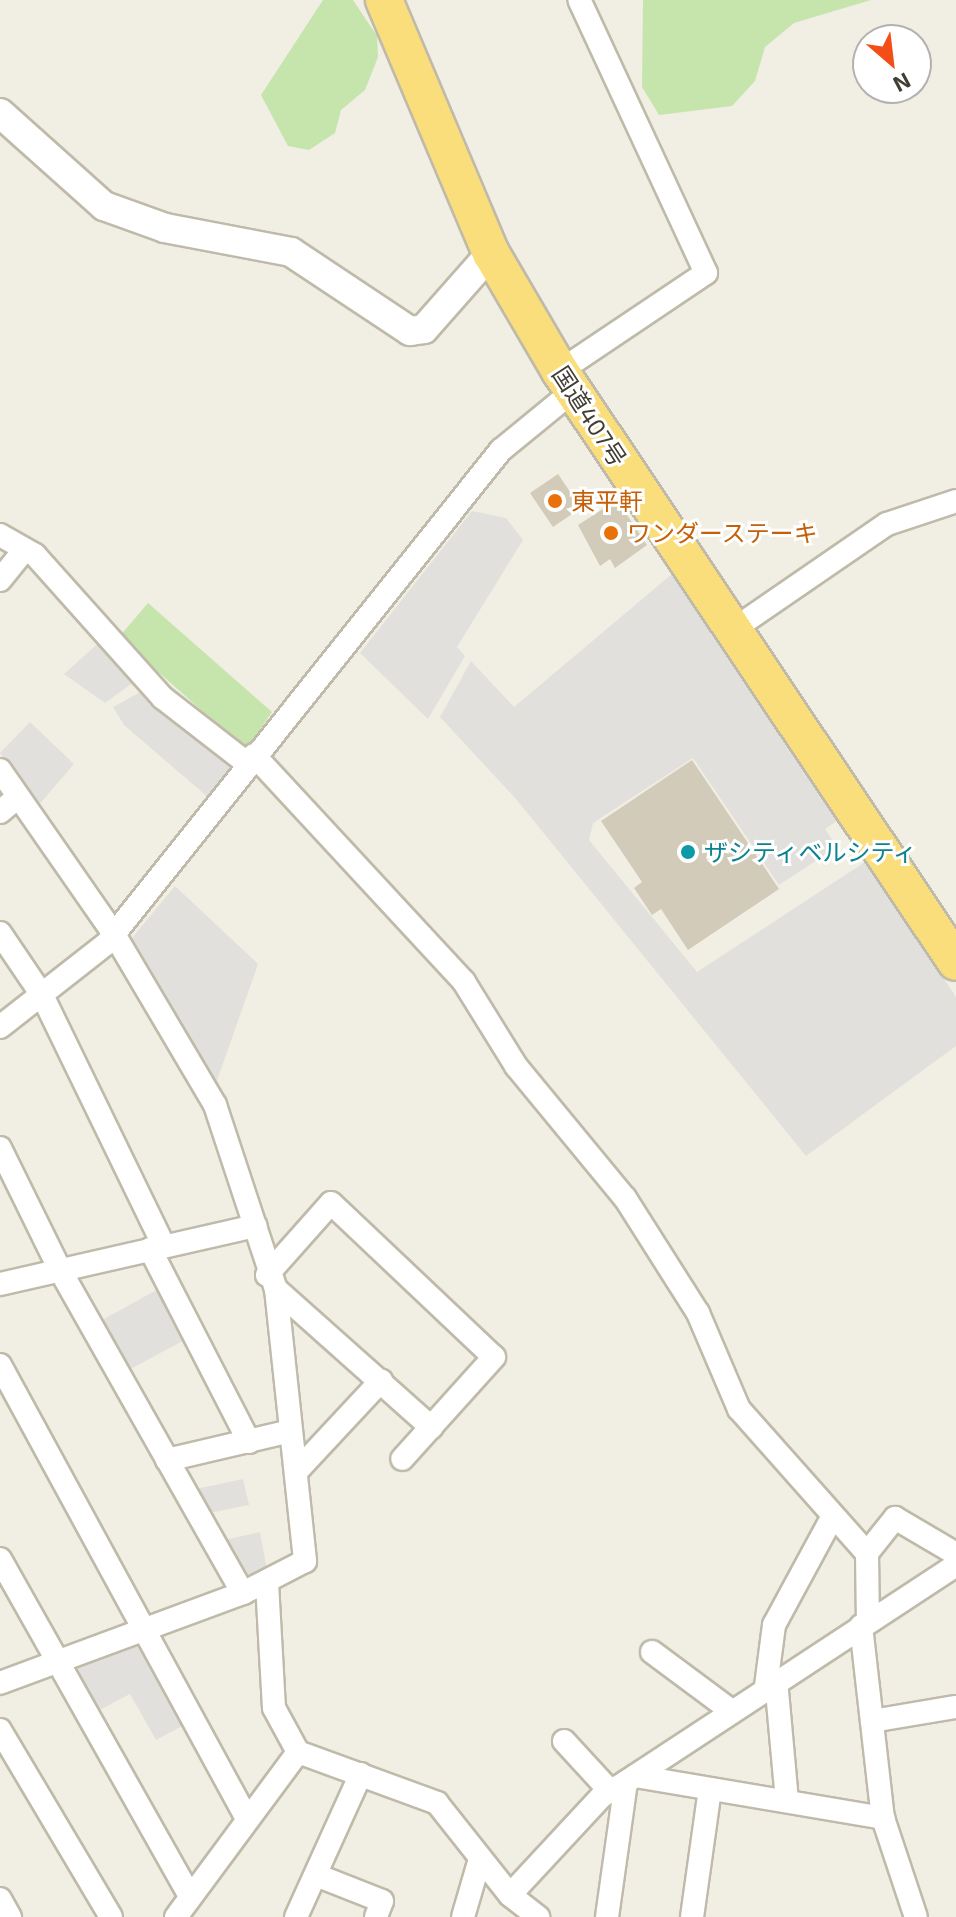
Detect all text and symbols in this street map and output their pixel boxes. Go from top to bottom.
north arrow [852,24,932,104]
text: N [889,68,915,99]
street label: 国道407号 [547,361,633,471]
place label: 東平軒 [571,487,643,515]
marker: 東平軒 [546,492,564,510]
place label: ワンダーステーキ [627,519,819,547]
marker: ワンダーステーキ [602,524,620,542]
place label: ザシティベルシティ [704,838,920,866]
marker: ザシティベルシティ [679,843,697,861]

